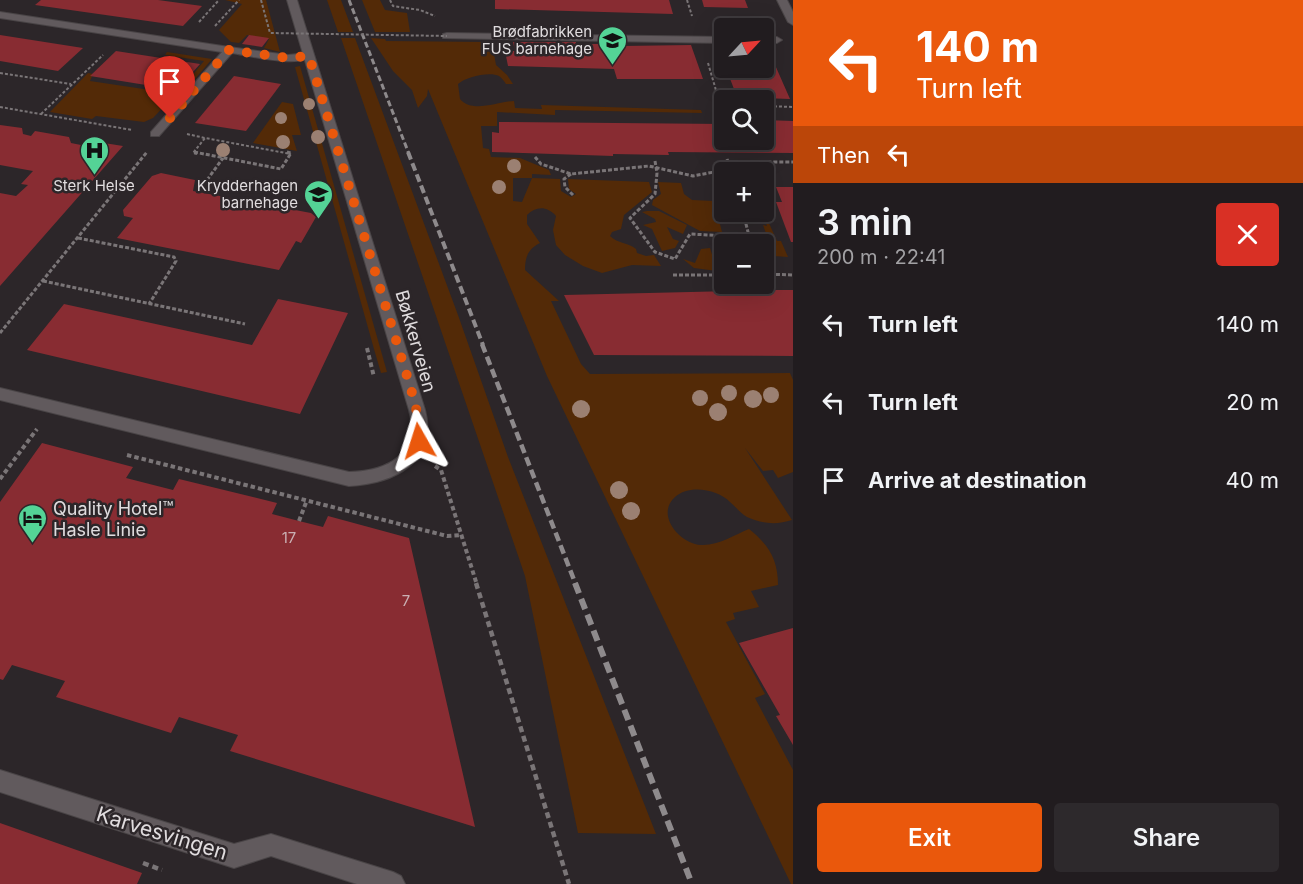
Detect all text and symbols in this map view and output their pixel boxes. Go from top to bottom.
north arrow [714,18,774,78]
map controls [714,18,774,294]
text: 140 m [916,21,1039,72]
place label: Brødfabrikken FUS barnehage [482,22,592,58]
school or university icon: Brødfabrikken FUS barnehage [597,24,629,66]
icon: left [817,24,895,102]
pin [144,56,195,118]
icon: arrive [153,65,186,98]
text: Turn left [916,72,1022,105]
button: search [714,90,774,150]
hospital icon: Sterk Helse [78,134,110,176]
icon: left [882,138,915,171]
text: Then [817,142,870,168]
button: + [714,162,774,222]
place label: Sterk Helse [53,176,135,195]
place label: Krydderhagen barnehage [197,176,298,212]
school or university icon: Krydderhagen barnehage [303,178,335,220]
text: 3 min [817,200,913,244]
button: close [1216,203,1279,266]
button: − [714,234,774,294]
text: 200 m · 22:41 [817,245,945,269]
street label: Bøkkerveien [391,288,441,394]
icon: left [817,308,850,341]
text: Turn left [868,311,958,337]
text: 140 m [1217,311,1279,337]
icon: left [817,386,850,419]
text: Turn left [868,389,958,415]
text: 20 m [1226,389,1279,415]
position arrow [387,409,451,473]
icon: arrive [817,464,850,497]
text: Arrive at destination [868,467,1087,493]
text: 40 m [1225,467,1279,493]
place label: Quality Hotel™ Hasle Linie [53,498,173,540]
hotel icon: Quality Hotel™ Hasle Linie [16,502,48,544]
house number: 17 [282,528,296,547]
house number: 7 [402,591,410,610]
street label: Karvesvingen [93,801,231,865]
button: Exit [817,803,1042,872]
button: Share [1054,803,1279,872]

